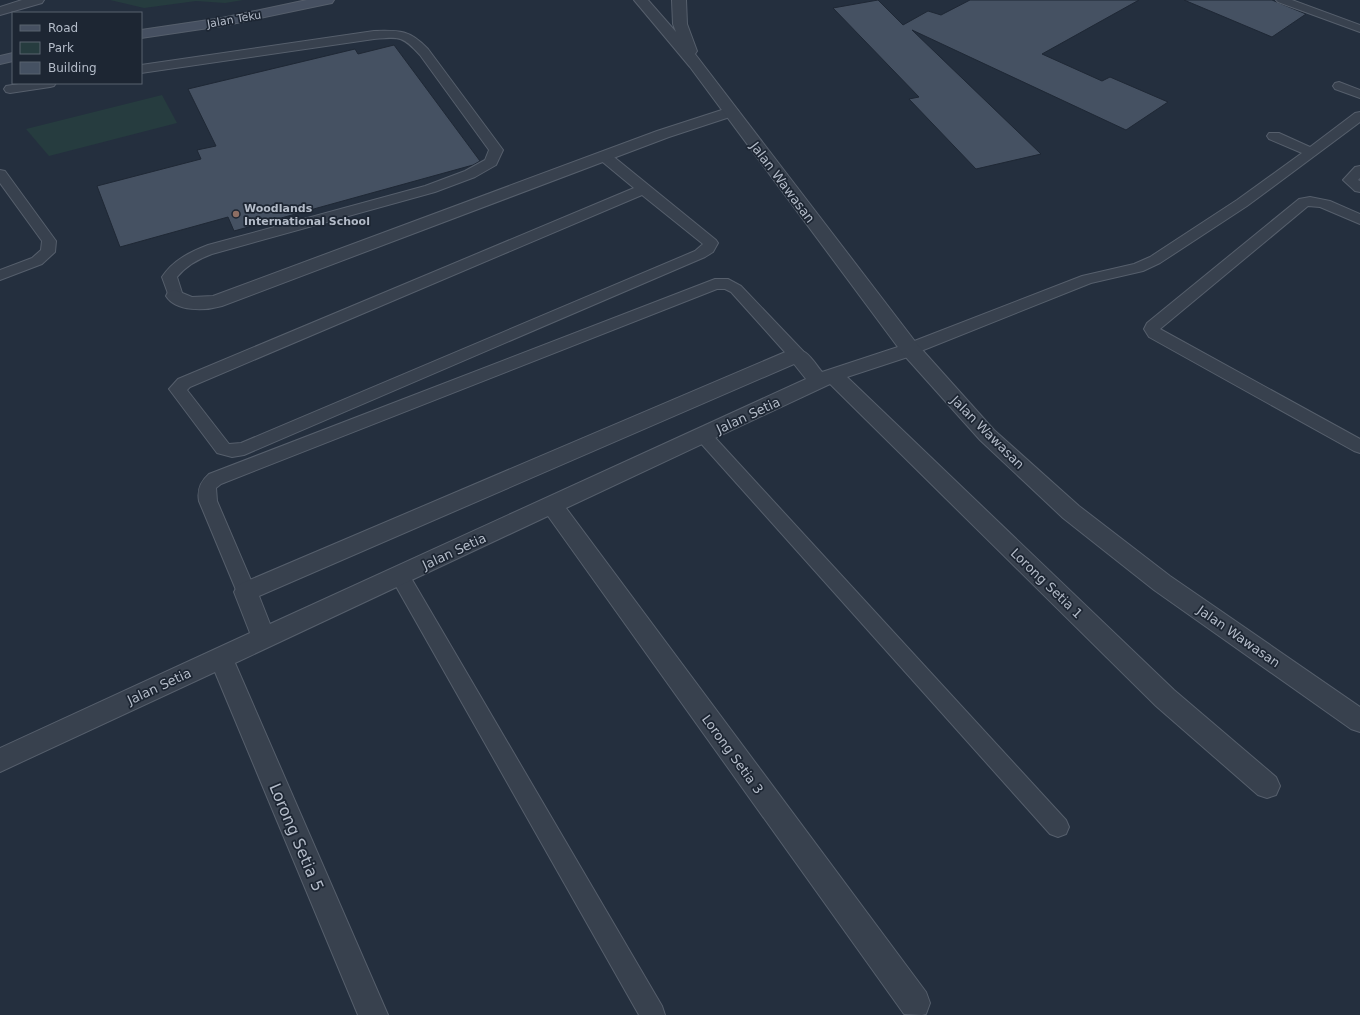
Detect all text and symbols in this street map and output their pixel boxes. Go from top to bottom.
street label: Jalan Teku [205,8,262,31]
legend [12,12,142,84]
text: Road [48,21,78,35]
text: Park [48,41,74,55]
text: Building [48,61,97,75]
street label: Jalan Wawasan [747,138,818,226]
place label: Woodlands International School [244,202,370,228]
marker: Woodlands International School [231,209,241,219]
street label: Jalan Wawasan [947,392,1027,472]
street label: Jalan Setia [713,394,783,437]
street label: Jalan Setia [419,530,489,573]
street label: Lorong Setia 1 [1008,545,1086,621]
street label: Jalan Wawasan [1194,602,1283,670]
street label: Jalan Setia [124,665,194,708]
street label: Lorong Setia 3 [699,712,766,797]
street label: Lorong Setia 5 [265,780,328,894]

